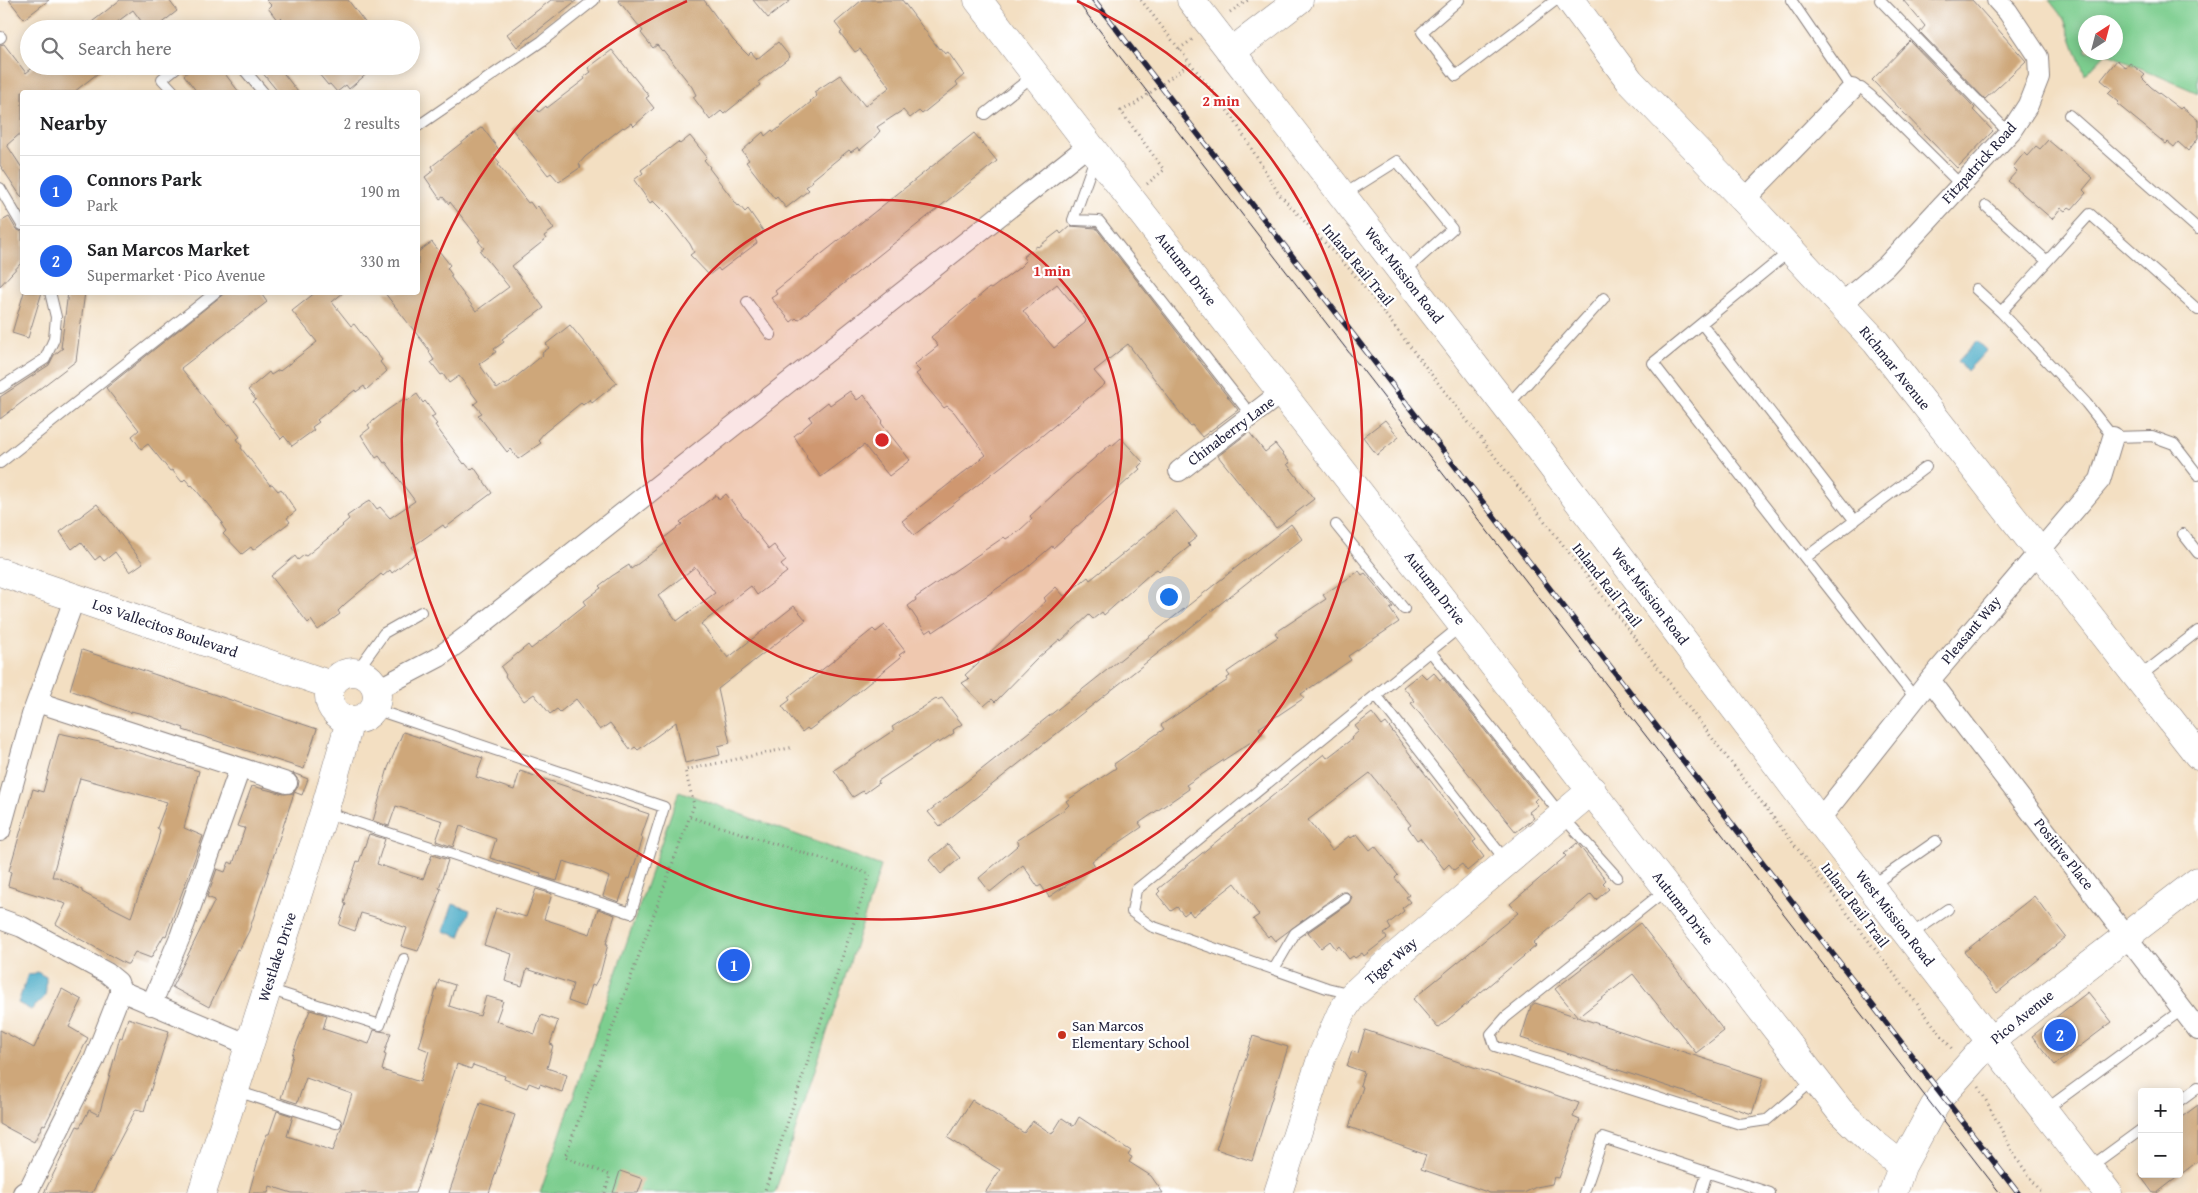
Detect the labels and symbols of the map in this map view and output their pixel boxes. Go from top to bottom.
north arrow [2078,15,2123,60]
text: 2 min [1202,90,1240,111]
street label: Fitzpatrick Road [1936,117,2021,208]
street label: Inland Rail Trail [1318,219,1399,310]
street label: West Mission Road [1360,222,1449,327]
street label: Autumn Drive [1151,227,1222,310]
text: 1 min [1033,260,1071,281]
street label: Richmar Avenue [1855,321,1936,414]
street label: Chinaberry Lane [1183,391,1279,470]
centre of rings [873,431,891,449]
street label: Inland Rail Trail [1568,538,1647,631]
street label: West Mission Road [1607,543,1694,649]
street label: Autumn Drive [1400,546,1471,629]
your location [1156,584,1182,610]
street label: Pleasant Way [1936,591,2006,668]
street label: Los Vallecitos Boulevard [90,593,241,662]
street label: Positive Place [2030,813,2099,894]
street label: Inland Rail Trail [1816,858,1894,952]
street label: West Mission Road [1851,865,1940,970]
street label: Autumn Drive [1648,866,1719,949]
street label: Westlake Drive [252,909,301,1004]
street label: Tiger Way [1360,932,1422,989]
pin: 1 [718,946,750,984]
street label: Pico Avenue [1986,985,2058,1049]
place label: San Marcos Elementary School [1072,1015,1190,1053]
pin: 2 [2044,1016,2076,1054]
marker: San Marcos Elementary School [1056,1029,1068,1041]

